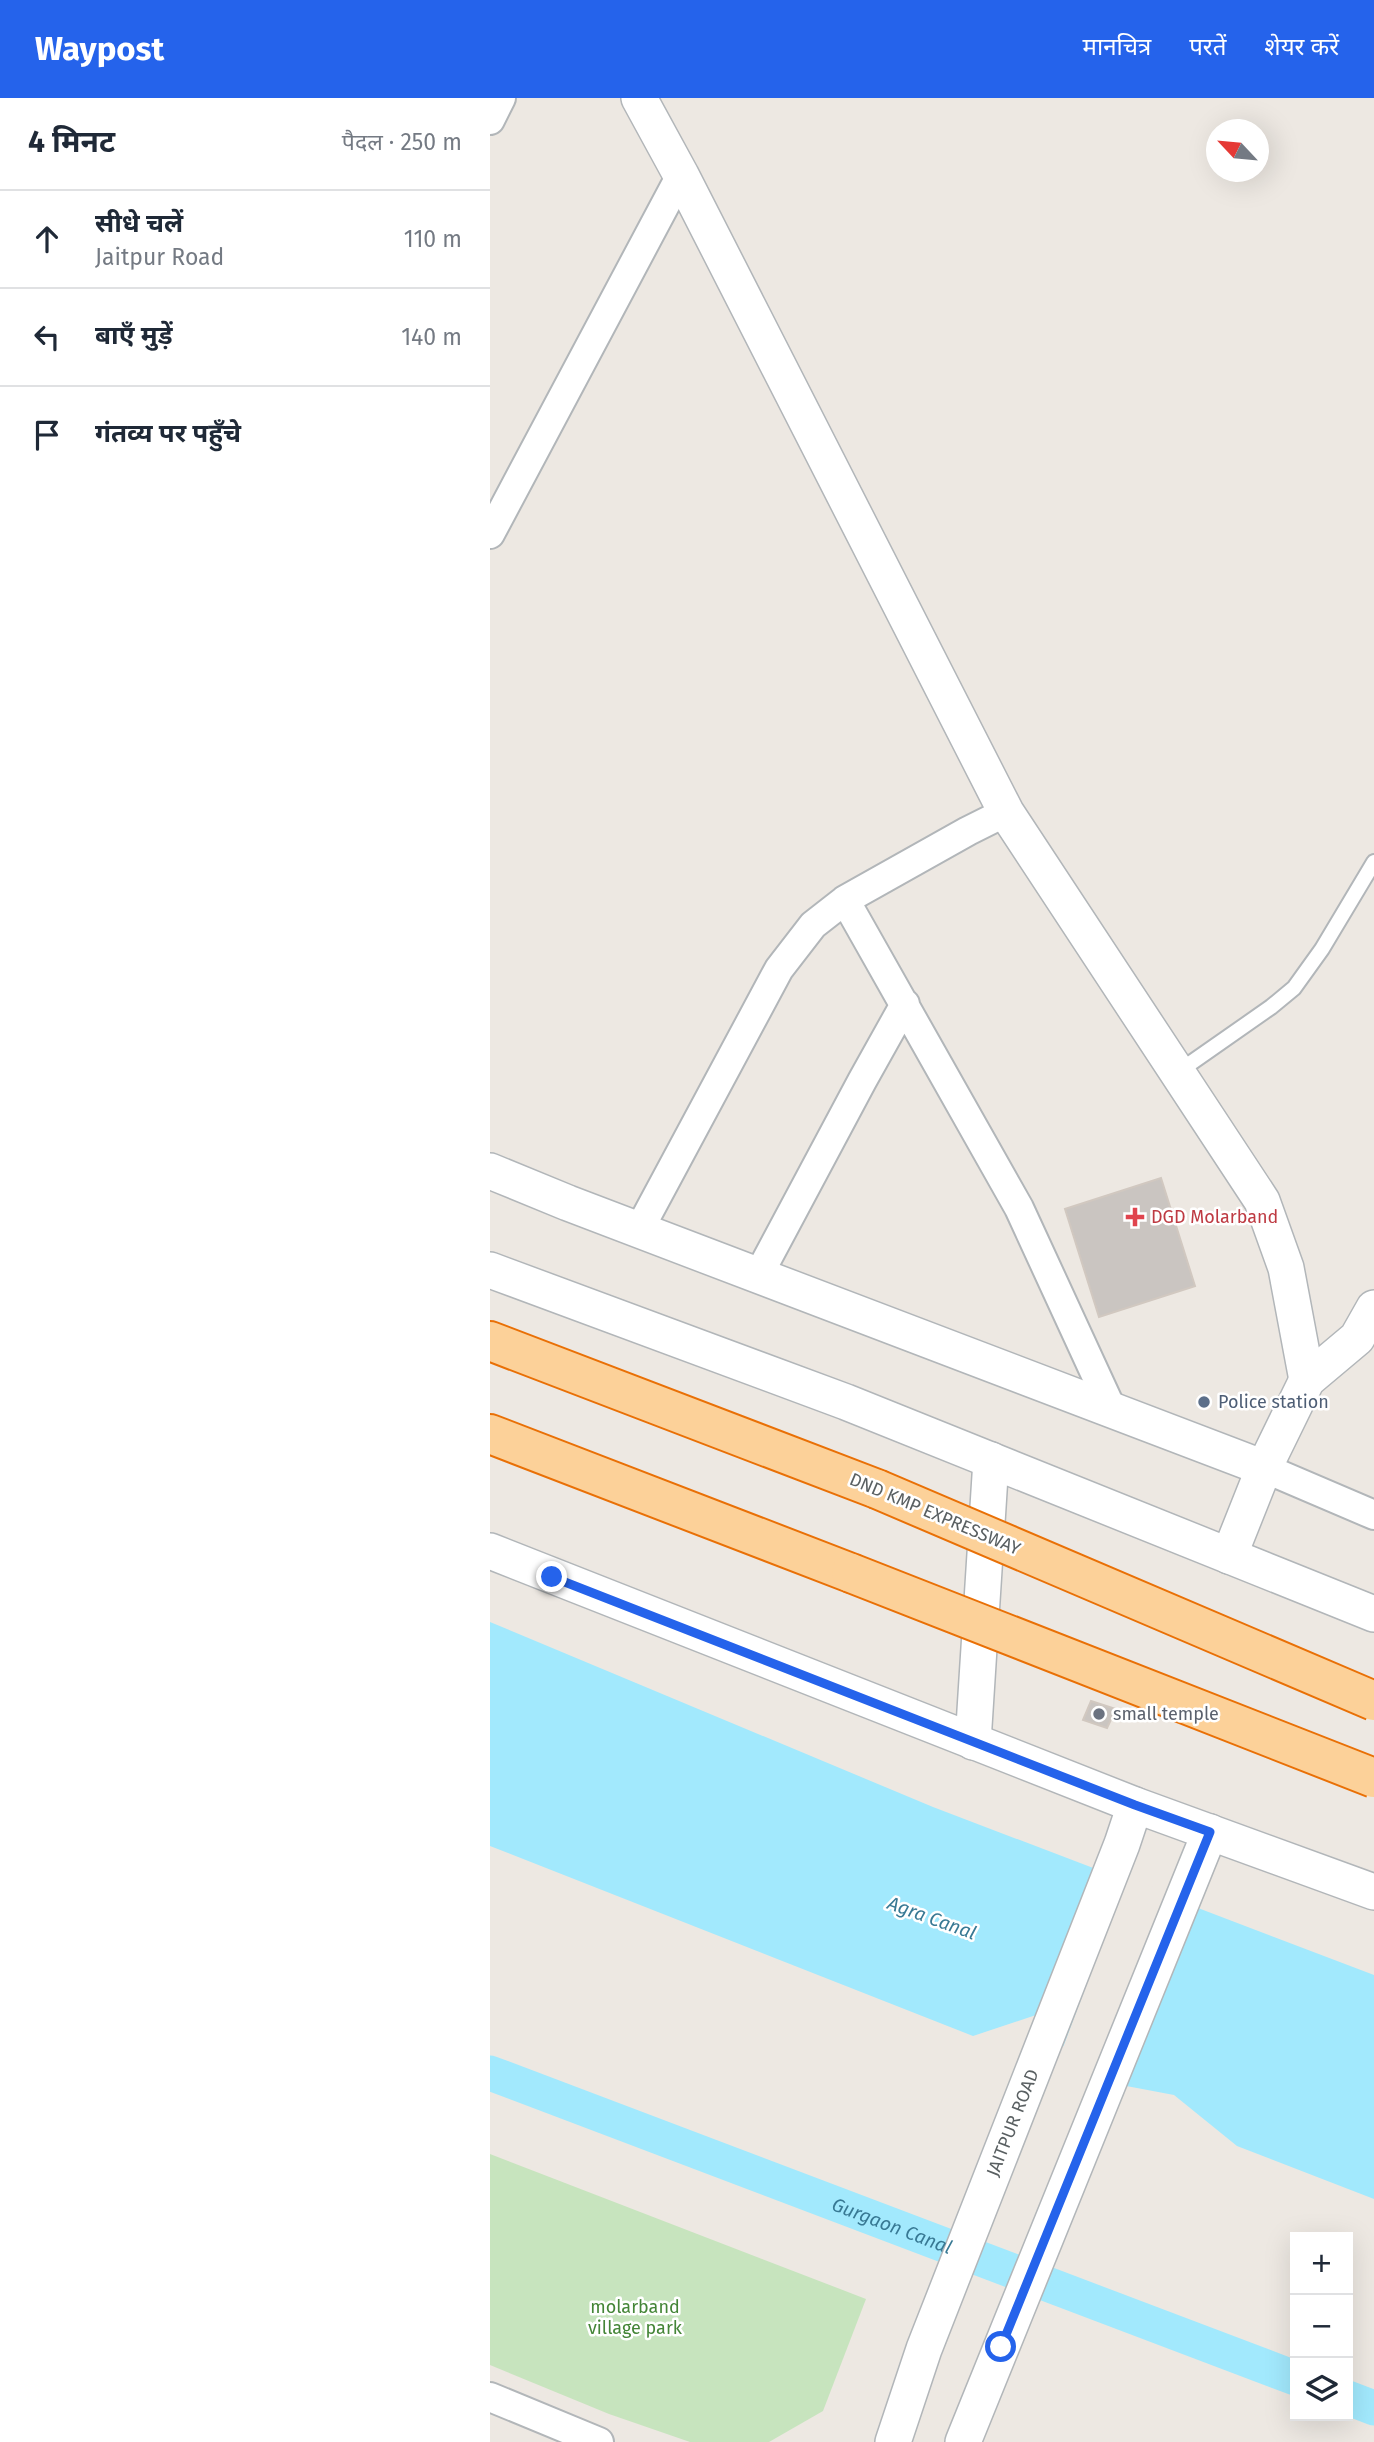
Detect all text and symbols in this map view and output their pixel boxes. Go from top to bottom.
text: Waypost [35,29,164,69]
text: मानचित्र [1083,33,1151,61]
text: परतें [1189,33,1226,61]
text: शेयर करें [1264,33,1339,61]
north arrow [1206,119,1269,182]
text: 4 मिनट [28,124,115,160]
text: पैदल · 250 m [342,128,462,156]
text: सीधे चलें [95,208,183,239]
icon: ahead [28,220,66,258]
text: 110 m [404,225,462,253]
text: Jaitpur Road [95,243,224,271]
icon: left [28,318,66,356]
text: बाएँ मुड़ें [95,320,172,351]
text: 140 m [401,323,462,351]
icon: arrive [28,416,66,454]
text: गंतव्य पर पहुँचे [95,418,241,449]
place label: DGD Molarband [1151,1206,1278,1228]
marker: DGD Molarband [1125,1207,1145,1227]
place label: Police station [1218,1391,1329,1413]
marker: Police station [1196,1394,1212,1410]
street label: DND KMP EXPRESSWAY [846,1468,1024,1560]
route end [536,1561,567,1592]
place label: small temple [1113,1703,1219,1725]
marker: small temple [1091,1706,1107,1722]
water label: Agra Canal [884,1891,979,1945]
street label: JAITPUR ROAD [982,2066,1044,2180]
water label: Gurgaon Canal [829,2192,955,2259]
map controls [1290,2232,1353,2421]
button: + [1290,2232,1353,2295]
button: − [1290,2295,1353,2358]
park label: molarband village park [588,2296,683,2339]
route start [985,2331,1016,2362]
button: layers [1290,2358,1353,2421]

